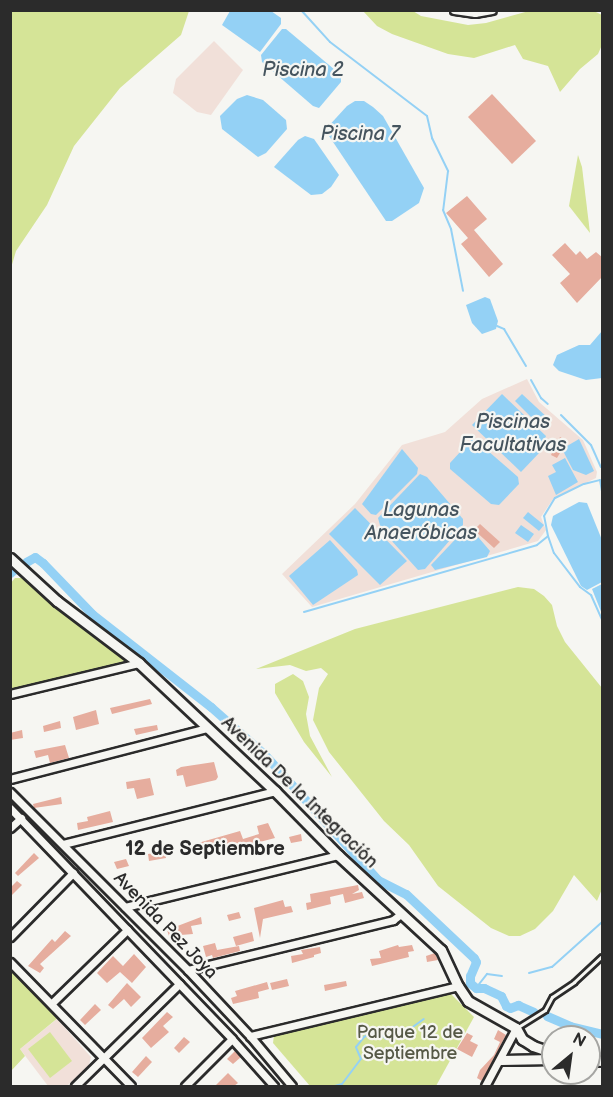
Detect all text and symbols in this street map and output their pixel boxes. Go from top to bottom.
water label: Piscina 2 [262,58,344,82]
water label: Piscina 7 [320,122,400,146]
water label: Piscinas Facultativas [460,411,566,458]
water label: Lagunas Anaeróbicas [365,499,477,546]
street label: Avenida De la Integración [216,713,382,873]
district label: 12 de Septiembre [125,837,285,861]
street label: Avenida Pez Joya [108,868,222,984]
park label: Parque 12 de Septiembre [357,1023,463,1066]
north arrow [541,1025,601,1085]
text: N [569,1029,589,1052]

